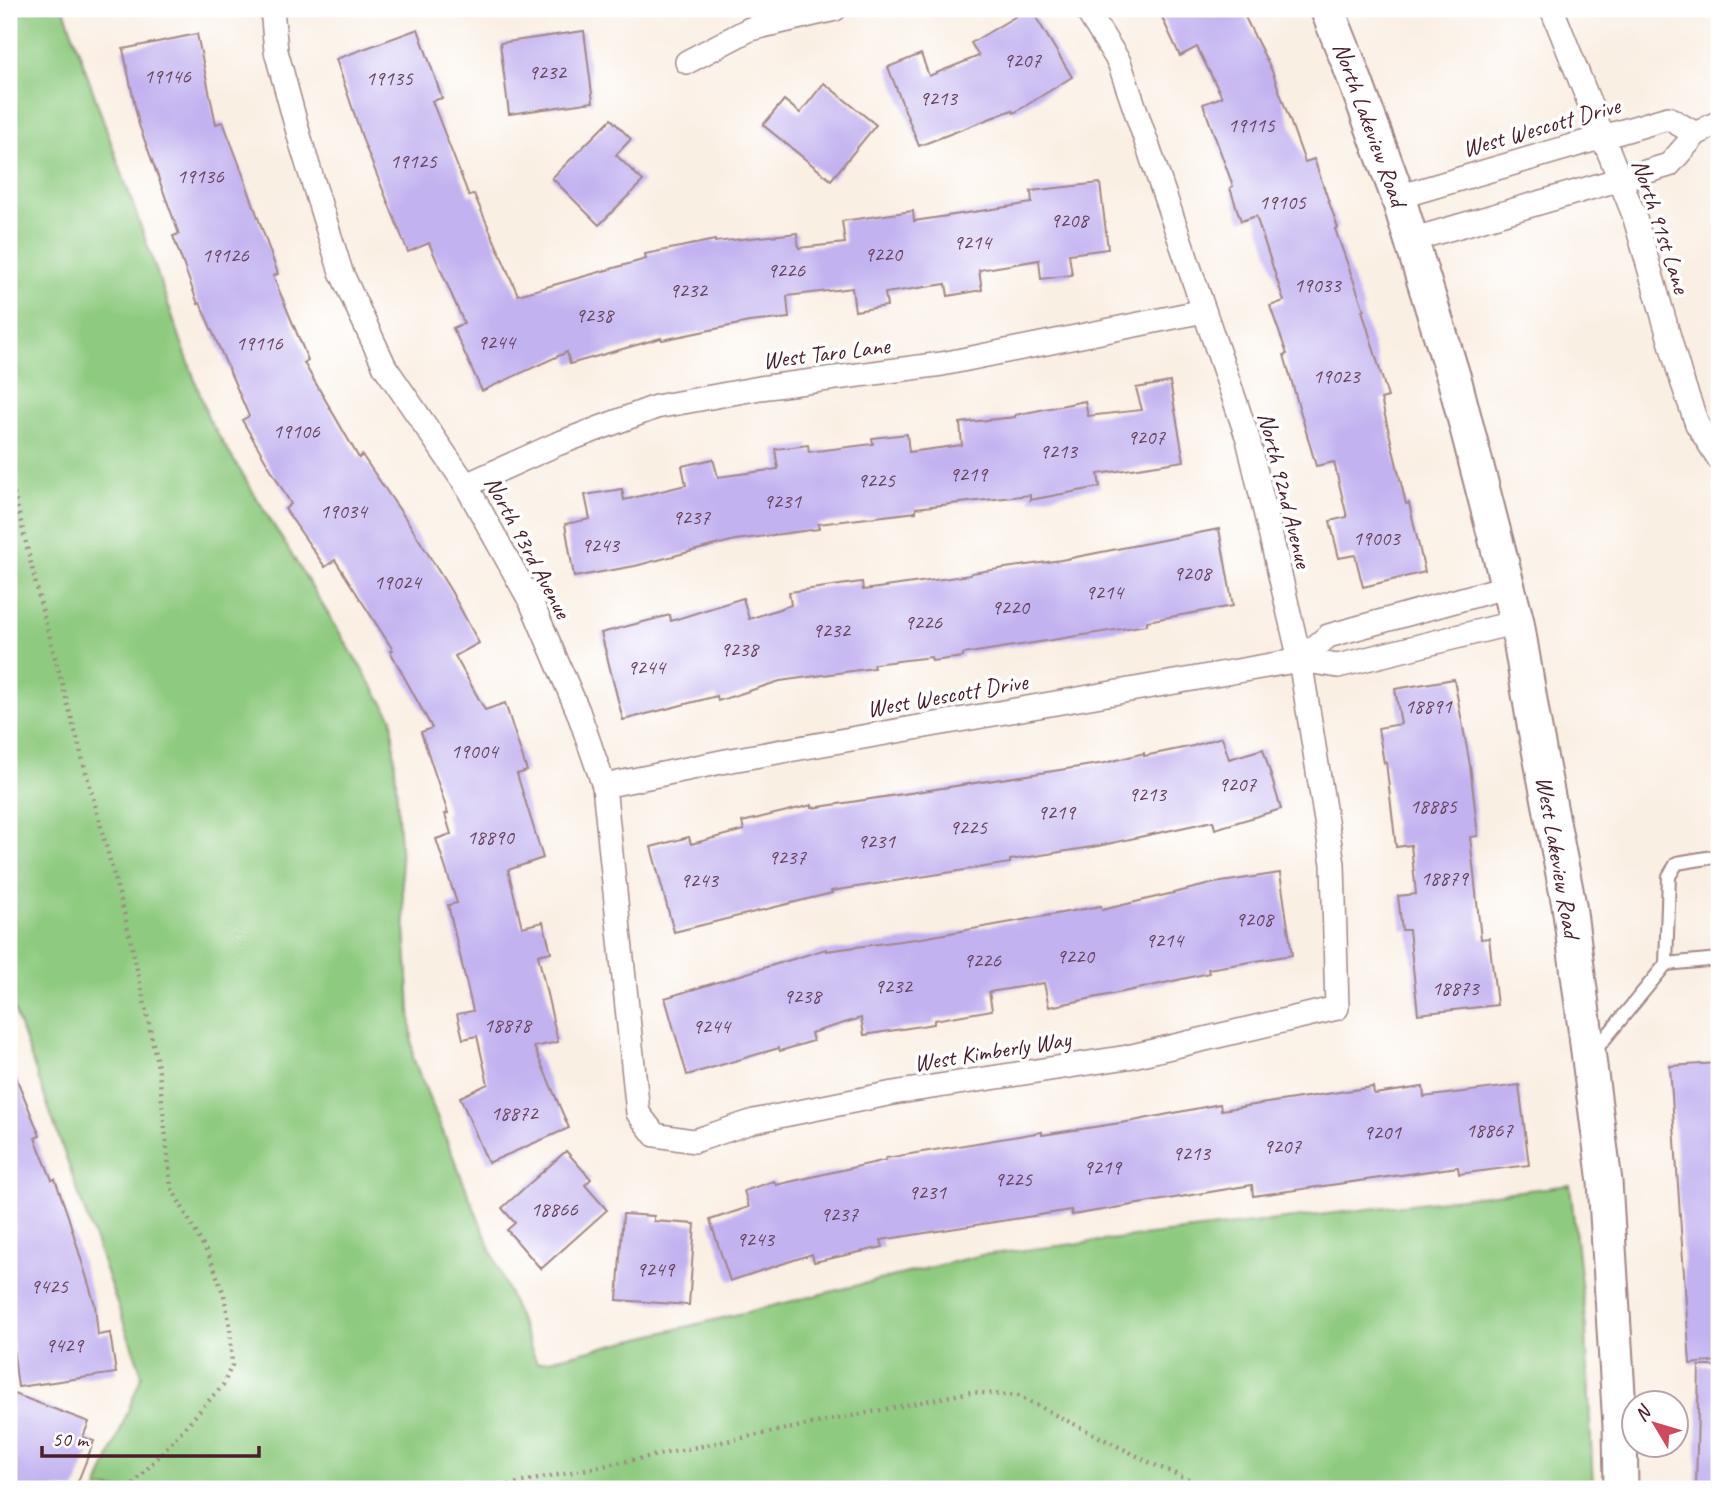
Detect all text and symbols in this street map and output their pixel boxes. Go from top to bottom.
street label: North Lakeview Road [1326,38,1415,213]
house number: 9207 [1003,47,1042,73]
house number: 9232 [528,59,567,85]
house number: 19146 [143,63,191,89]
house number: 19135 [365,65,414,91]
house number: 9213 [919,85,958,111]
street label: West Wescott Drive [1459,90,1625,164]
house number: 19115 [1227,112,1276,138]
house number: 19125 [389,148,438,174]
street label: North 91st Lane [1625,155,1697,299]
house number: 19136 [176,163,224,189]
house number: 19105 [1258,189,1307,215]
house number: 9208 [1050,207,1090,233]
house number: 9214 [953,229,993,255]
house number: 9220 [864,241,903,267]
house number: 19126 [201,242,249,268]
house number: 9226 [767,257,805,283]
house number: 19033 [1293,272,1342,298]
house number: 9232 [669,277,708,303]
house number: 9238 [575,302,615,328]
house number: 9244 [477,329,517,355]
house number: 19116 [235,330,283,356]
street label: West Taro Lane [761,330,893,376]
house number: 19023 [1312,363,1361,389]
street label: North 92nd Avenue [1251,409,1319,573]
house number: 19106 [272,418,320,444]
house number: 9207 [1127,424,1166,450]
house number: 9213 [1039,438,1078,464]
house number: 9219 [949,461,988,487]
house number: 9225 [857,467,896,493]
street label: North 93rd Avenue [478,471,579,625]
house number: 9231 [763,488,802,514]
house number: 19034 [319,498,369,524]
house number: 9237 [672,504,711,530]
house number: 19003 [1352,525,1401,551]
house number: 9243 [581,532,620,558]
house number: 9208 [1173,560,1213,586]
house number: 19024 [373,569,423,595]
house number: 9214 [1085,579,1125,605]
house number: 9220 [991,594,1030,620]
house number: 9226 [904,609,942,635]
house number: 9232 [812,617,851,643]
house number: 9238 [720,636,760,662]
house number: 9244 [627,654,667,680]
street label: West Wescott Drive [864,666,1032,724]
house number: 18891 [1404,693,1453,719]
house number: 19004 [450,738,500,764]
house number: 9207 [1218,771,1257,797]
street label: West Lakeview Road [1529,774,1588,944]
house number: 9213 [1128,781,1167,807]
house number: 18885 [1409,793,1458,819]
house number: 9219 [1037,799,1076,825]
house number: 9225 [949,814,988,840]
house number: 18890 [466,824,515,850]
house number: 9231 [857,828,896,854]
house number: 9237 [768,844,807,870]
house number: 18879 [1420,865,1469,891]
house number: 9243 [680,867,719,893]
house number: 9208 [1235,906,1275,932]
house number: 9214 [1145,927,1185,953]
house number: 9220 [1056,943,1095,969]
house number: 9226 [963,947,1001,973]
house number: 9232 [874,973,913,999]
house number: 18873 [1431,975,1480,1001]
house number: 9238 [783,983,823,1009]
house number: 18878 [483,1012,533,1038]
house number: 9244 [692,1013,732,1039]
street label: West Kimberly Way [912,1024,1074,1078]
house number: 18872 [490,1100,539,1126]
house number: 18867 [1465,1117,1514,1143]
house number: 9201 [1363,1119,1402,1145]
house number: 9207 [1263,1133,1302,1159]
house number: 9213 [1172,1140,1211,1166]
house number: 9219 [1083,1154,1122,1180]
house number: 9225 [994,1166,1033,1192]
house number: 9231 [908,1179,947,1205]
house number: 18866 [530,1196,578,1222]
house number: 9237 [820,1201,859,1227]
house number: 9243 [736,1226,775,1252]
house number: 9249 [636,1256,675,1282]
house number: 9425 [30,1273,69,1299]
house number: 9429 [45,1332,84,1358]
north arrow [1620,1390,1690,1460]
text: N [1629,1400,1657,1426]
scale bar [42,1414,259,1458]
text: 50 m [52,1426,90,1452]

